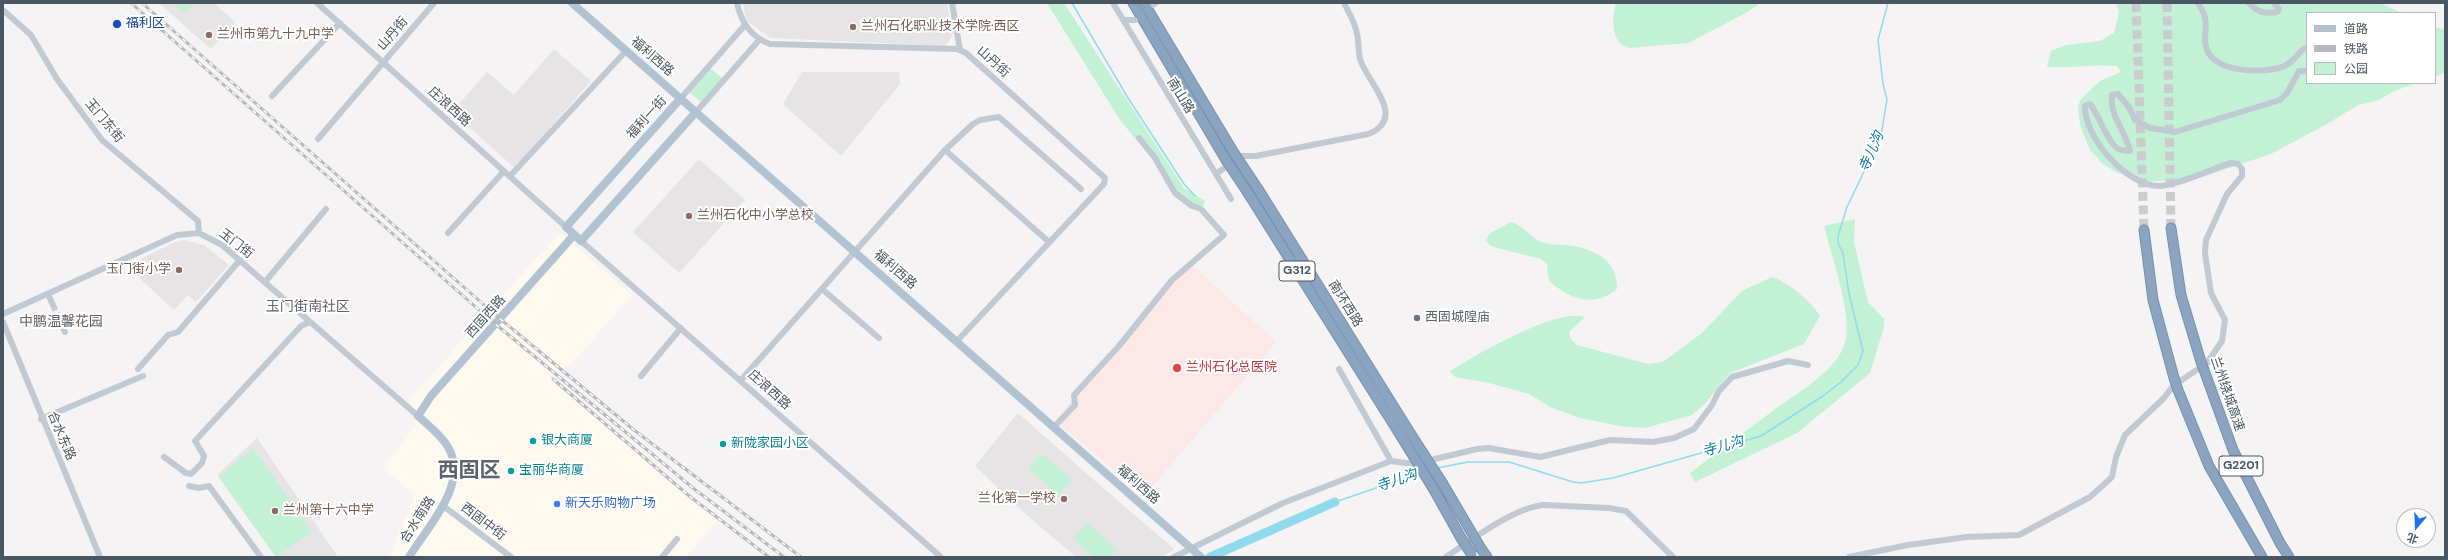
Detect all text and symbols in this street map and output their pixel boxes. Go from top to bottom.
legend [2306,12,2436,84]
street label: 山丹街 [374,14,412,54]
place label: 福利区 [126,16,165,32]
marker: 福利区 [111,18,123,30]
place label: 兰州石化职业技术学院·西区 [861,19,1020,35]
text: 道路 [2344,21,2368,37]
marker: 兰州石化职业技术学院·西区 [848,22,858,32]
place label: 兰州市第九十九中学 [217,27,334,43]
marker: 兰州市第九十九中学 [204,30,214,40]
street label: 福利西路 [627,34,677,80]
text: 铁路 [2344,41,2368,57]
street label: 山丹街 [973,43,1013,81]
text: 公园 [2344,61,2368,77]
street label: 南山路 [1163,75,1197,117]
street label: 庄浪西路 [424,84,474,130]
street label: 福利一街 [624,93,670,143]
street label: 玉门东街 [81,96,127,146]
water label: 寺儿沟 [1856,129,1888,175]
place label: 兰州石化中小学总校 [697,208,814,224]
marker: 兰州石化中小学总校 [684,211,694,221]
street label: 玉门街 [216,226,256,262]
street label: 福利西路 [870,247,920,293]
road number: G312 [1279,261,1315,281]
place label: 玉门街小学 [106,262,171,278]
marker: 玉门街小学 [174,265,184,275]
street label: 南环西路 [1325,278,1365,330]
street label: 西固西路 [463,292,509,342]
district label: 玉门街南社区 [266,299,350,315]
place label: 西固城隍庙 [1425,310,1490,326]
marker: 西固城隍庙 [1412,313,1422,323]
district label: 中鹏温馨花园 [19,314,103,330]
street label: 兰州绕城高速 [2207,355,2247,433]
place label: 兰州石化总医院 [1186,360,1277,376]
marker: 兰州石化总医院 [1171,362,1183,374]
street label: 庄浪西路 [744,367,794,413]
street label: 合水东路 [44,409,78,463]
place label: 银大商厦 [541,433,593,449]
water label: 寺儿沟 [1700,433,1746,461]
marker: 银大商厦 [528,436,538,446]
place label: 新陇家园小区 [731,436,809,452]
marker: 新陇家园小区 [718,439,728,449]
road number: G2201 [2219,456,2263,476]
district label: 西固区 [438,458,500,484]
street label: 福利西路 [1113,462,1163,508]
place label: 宝丽华商厦 [519,463,584,479]
marker: 宝丽华商厦 [506,466,516,476]
water label: 寺儿沟 [1374,466,1420,496]
place label: 兰化第一学校 [978,491,1056,507]
street label: 合水南路 [397,494,439,546]
marker: 兰化第一学校 [1059,494,1069,504]
place label: 新天乐购物广场 [565,496,656,512]
marker: 新天乐购物广场 [552,499,562,509]
street label: 西固中街 [458,500,508,544]
place label: 兰州第十六中学 [283,503,374,519]
marker: 兰州第十六中学 [270,506,280,516]
north arrow [2396,508,2436,548]
text: 北 [2405,530,2420,547]

